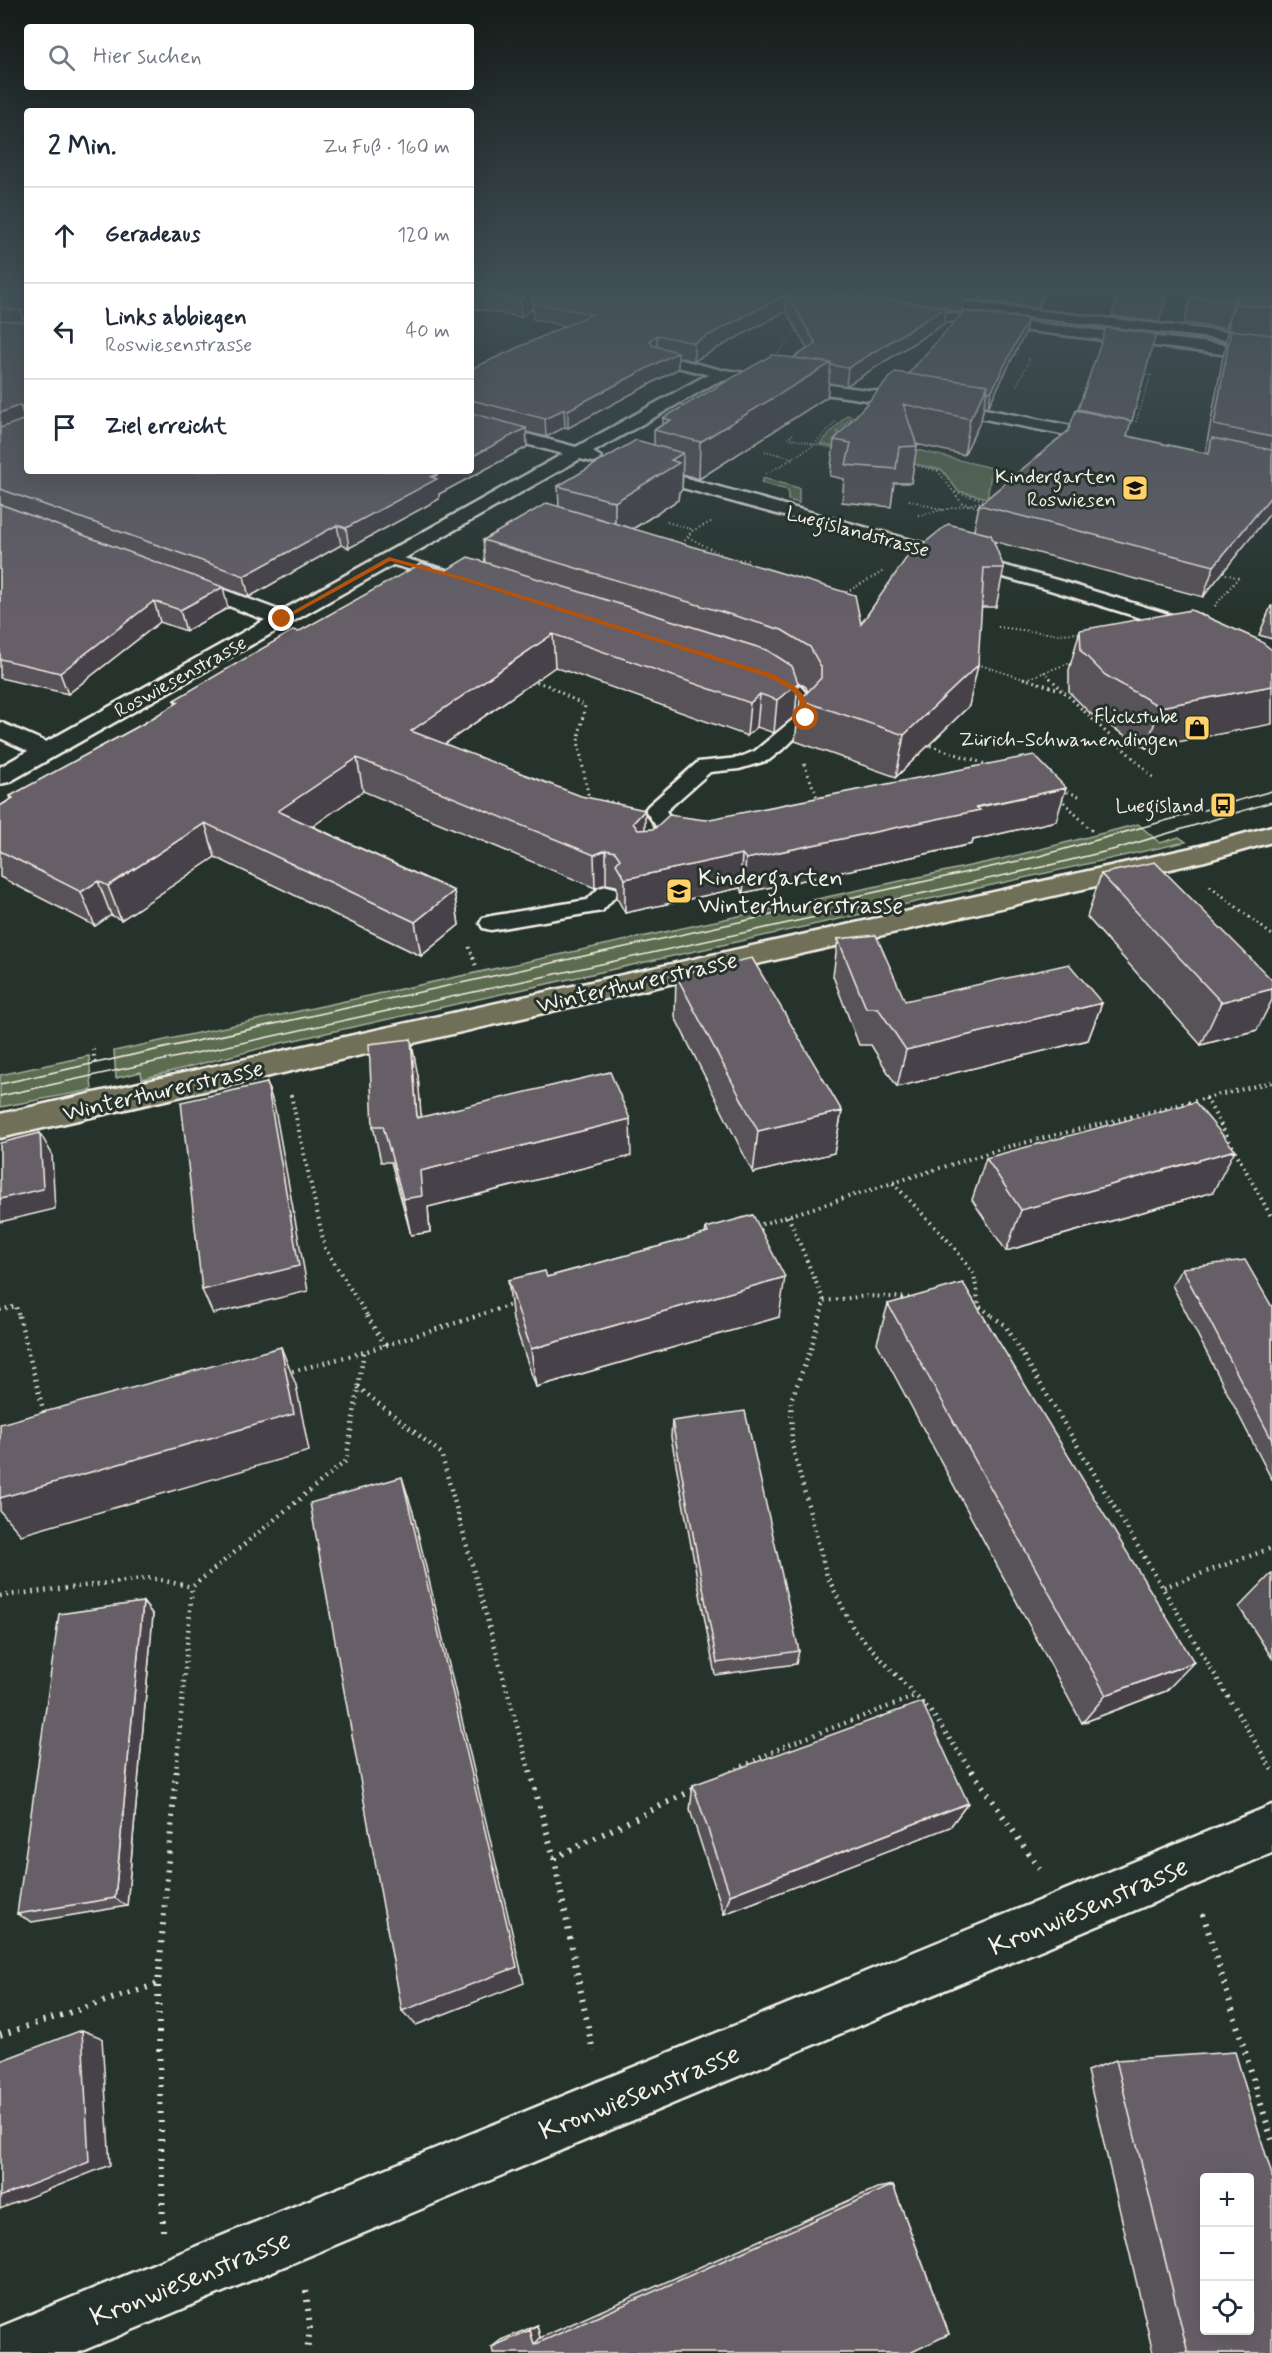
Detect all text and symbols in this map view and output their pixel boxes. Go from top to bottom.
search box [24,24,474,90]
icon: search [45,41,78,74]
text: Hier suchen [93,43,202,71]
text: 2 Min. [48,130,116,164]
text: Zu Fuß · 160 m [323,134,450,161]
icon: ahead [48,219,81,252]
text: Geradeaus [105,221,200,249]
text: 120 m [397,222,450,249]
text: Links abbiegen [105,304,247,332]
icon: left [48,315,81,348]
text: 40 m [406,318,450,345]
text: Roswiesenstrasse [105,332,252,359]
icon: arrive [48,411,81,444]
text: Ziel erreicht [105,413,227,441]
place label: Kindergarten Roswiesen [995,464,1116,514]
school or university icon: Kindergarten Roswiesen [1120,473,1150,503]
street label: Luegislandstrasse [783,500,932,566]
route end [268,605,294,631]
street label: Roswiesenstrasse [110,630,252,725]
route start [792,704,818,730]
place label: Flickstube Zürich-Schwamendingen [959,704,1178,755]
shop icon: Flickstube Zürich-Schwamendingen [1182,713,1212,743]
bus stop icon: Luegisland [1208,790,1238,820]
place label: Luegisland [1115,793,1204,822]
place label: Kindergarten Winterthurerstrasse [698,863,903,922]
school or university icon: Kindergarten Winterthurerstrasse [664,876,694,906]
street label: Winterthurerstrasse [534,945,741,1022]
street label: Winterthurerstrasse [60,1053,267,1130]
street label: Kronwiesenstrasse [983,1849,1194,1966]
street label: Kronwiesenstrasse [534,2036,746,2150]
map controls [1200,2173,1254,2335]
button: + [1200,2173,1254,2227]
street label: Kronwiesenstrasse [85,2222,297,2336]
button: − [1200,2227,1254,2281]
button: locate [1200,2281,1254,2335]

